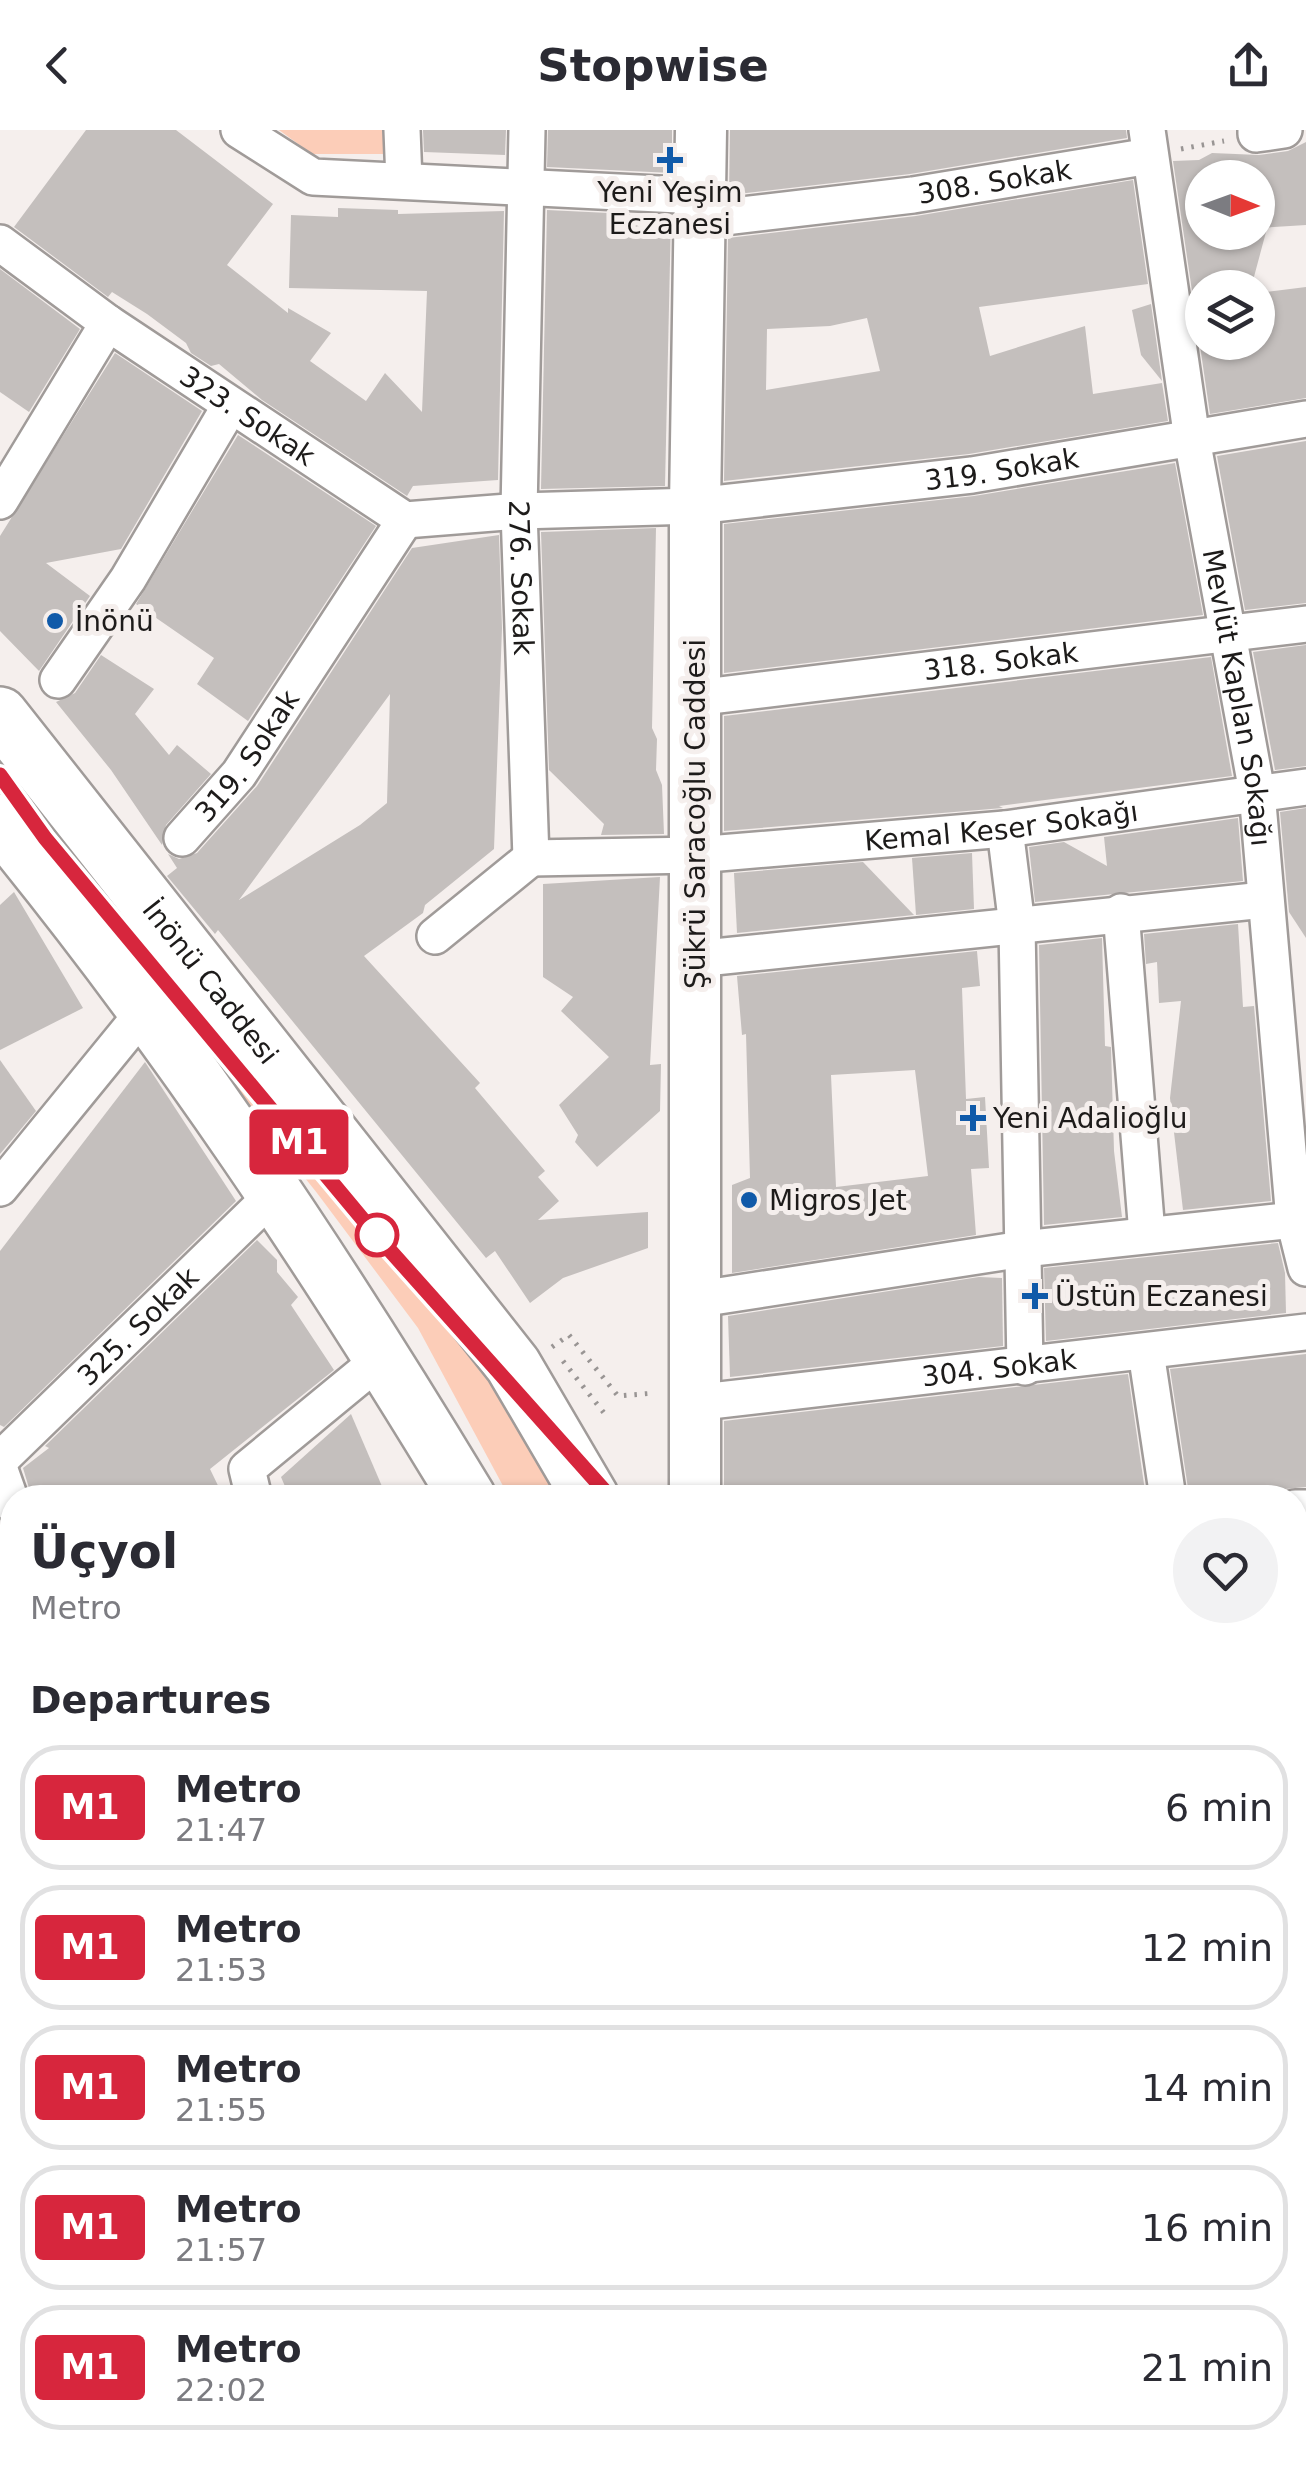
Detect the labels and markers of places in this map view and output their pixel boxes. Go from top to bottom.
marker: Yeni Yeşim Eczanesi [659,149,681,171]
place label: Yeni Yeşim Eczanesi [596,176,743,241]
place label: İnönü [75,605,154,638]
marker: İnönü [44,610,66,632]
place label: Yeni Adalioğlu [992,1102,1188,1135]
marker: Yeni Adalioğlu [962,1107,984,1129]
place label: Migros Jet [769,1184,907,1217]
marker: Migros Jet [738,1189,760,1211]
unlabelled marker [356,1214,398,1256]
place label: Üstün Eczanesi [1055,1279,1268,1313]
marker: Üstün Eczanesi [1024,1285,1046,1307]

